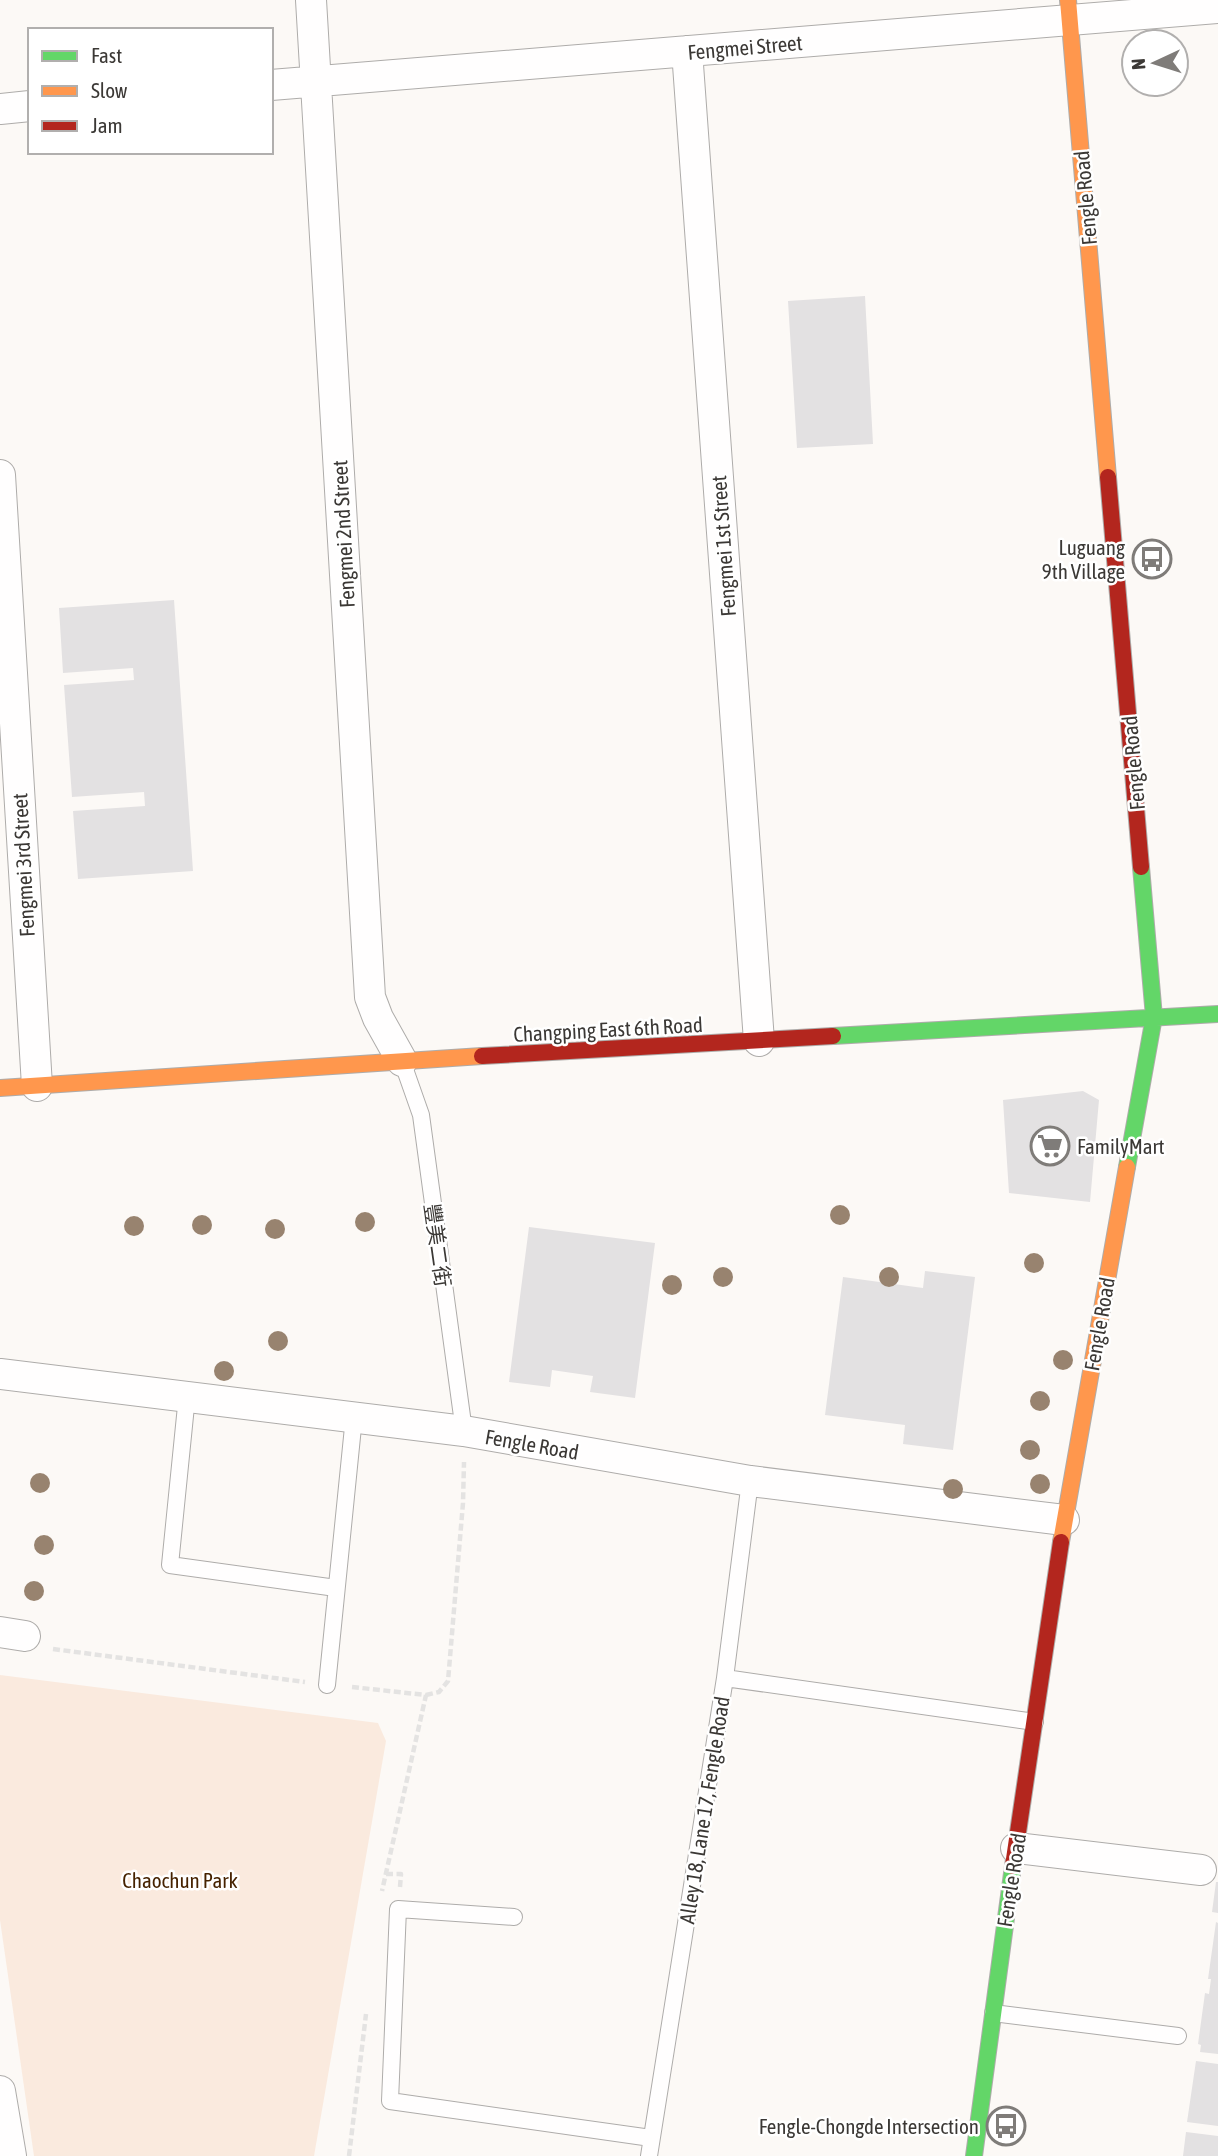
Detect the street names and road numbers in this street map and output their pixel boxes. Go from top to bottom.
street label: Fengmei Street [687,30,803,64]
street label: Fengle Road [1069,150,1101,246]
street label: Fengmei 2nd Street [327,459,359,609]
street label: Fengmei 1st Street [706,475,740,617]
street label: Fengle Road [1117,715,1149,811]
street label: Fengmei 3rd Street [7,792,39,938]
street label: Changping East 6th Road [513,1012,703,1046]
street label: 豐美二街 [420,1202,456,1288]
street label: Fengle Road [1079,1275,1119,1373]
street label: Fengle Road [483,1424,581,1464]
street label: Alley 18, Lane 17, Fengle Road [674,1695,734,1925]
street label: Fengle Road [992,1831,1030,1929]

